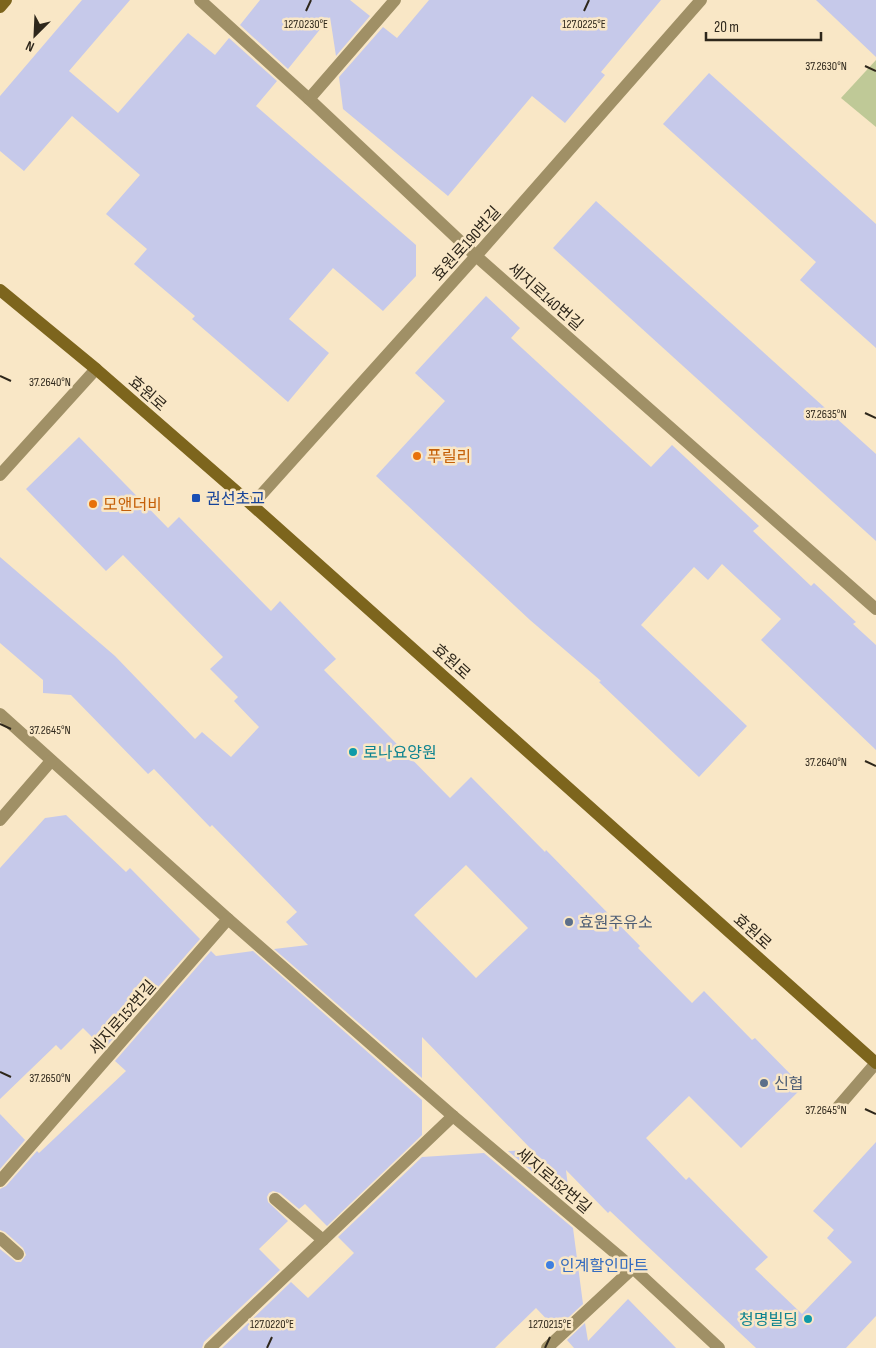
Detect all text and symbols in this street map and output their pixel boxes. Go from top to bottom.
north arrow [10,10,60,60]
scale bar [706,10,821,42]
text: 127.0230°E [284,17,328,32]
text: 127.0225°E [562,17,606,32]
text: 20 m [714,18,739,37]
text: N [23,37,37,56]
text: 37.2630°N [805,59,847,74]
street label: 효원로190번길 [429,203,505,285]
street label: 세지로140번길 [504,259,586,335]
street label: 효원로 [124,372,170,416]
text: 37.2640°N [29,375,71,390]
text: 37.2635°N [805,407,847,422]
place label: 푸릴리 [427,448,471,467]
marker: 푸릴리 [411,450,423,462]
place label: 권선초교 [206,490,265,509]
marker: 권선초교 [190,492,202,504]
place label: 모앤더비 [103,496,162,515]
marker: 모앤더비 [87,498,99,510]
street label: 효원로 [428,640,474,684]
text: 37.2645°N [29,723,71,738]
place label: 로나요양원 [363,744,437,763]
marker: 로나요양원 [347,746,359,758]
text: 37.2640°N [805,755,847,770]
street label: 효원로 [729,910,775,954]
place label: 효원주유소 [579,914,653,933]
marker: 효원주유소 [563,916,575,928]
street label: 세지로152번길 [86,977,161,1059]
text: 37.2650°N [29,1071,71,1086]
place label: 신협 [774,1075,803,1094]
marker: 신협 [758,1077,770,1089]
text: 37.2645°N [805,1103,847,1118]
street label: 세지로152번길 [512,1144,594,1218]
place label: 인계할인마트 [560,1257,648,1276]
marker: 인계할인마트 [544,1259,556,1271]
place label: 청명빌딩 [739,1311,798,1330]
marker: 청명빌딩 [802,1313,814,1325]
text: 127.0220°E [250,1317,294,1332]
text: 127.0215°E [529,1317,571,1332]

